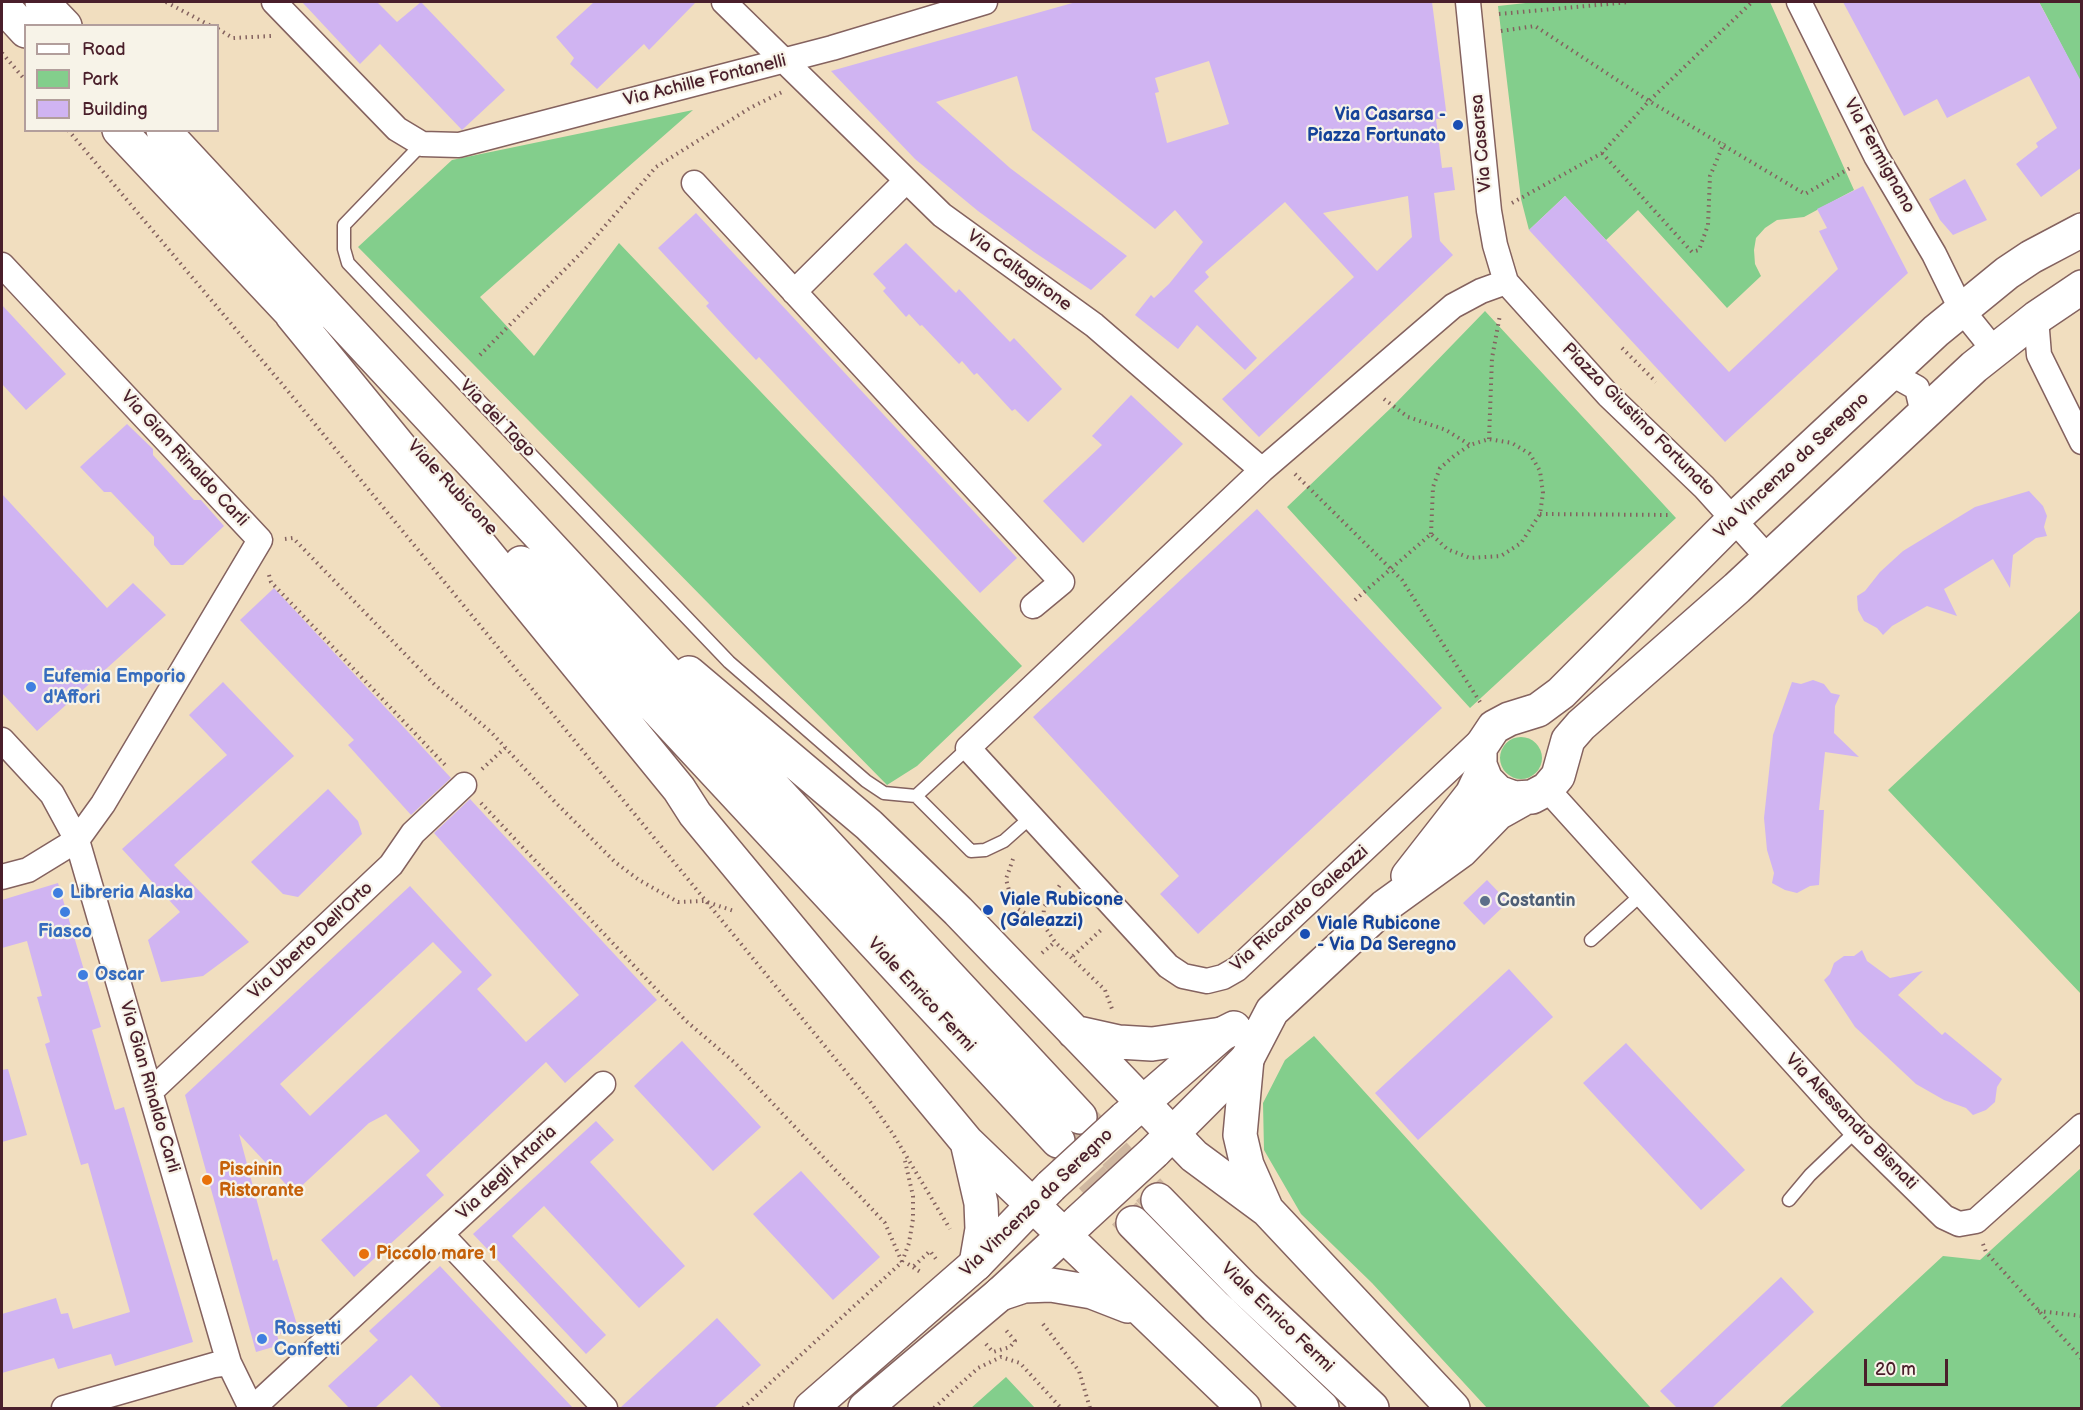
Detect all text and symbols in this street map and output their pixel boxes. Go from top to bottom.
legend [24,24,219,132]
text: Road [82,39,126,60]
street label: Via Achille Fontanelli [621,50,789,112]
text: Park [82,69,118,90]
street label: Via Casarsa [1467,93,1497,193]
street label: Via Fermignano [1839,95,1919,217]
text: Building [82,99,148,120]
place label: Via Casarsa - Piazza Fortunato [1307,104,1446,146]
marker: Via Casarsa - Piazza Fortunato [1451,118,1465,132]
street label: Via Caltagirone [962,226,1076,316]
street label: Piazza Giustino Fortunato [1557,339,1719,501]
street label: Via del Tago [454,376,540,462]
street label: Via Gian Rinaldo Carli [116,387,252,531]
street label: Via Vincenzo da Seregno [1710,388,1874,544]
street label: Viale Rubicone [402,436,502,540]
place label: Eufemia Emporio d'Affori [43,666,185,708]
marker: Eufemia Emporio d'Affori [24,680,38,694]
street label: Via Riccardo Galeazzi [1227,841,1373,977]
street label: Via Uberto Dell'Orto [244,878,378,1004]
place label: Libreria Alaska [70,882,193,904]
marker: Libreria Alaska [51,886,65,900]
place label: Viale Rubicone (Galeazzi) [1000,889,1123,932]
place label: Costantin [1497,890,1575,912]
marker: Costantin [1478,894,1492,908]
marker: Viale Rubicone (Galeazzi) [981,903,995,917]
marker: Fiasco [58,905,72,919]
place label: Viale Rubicone - Via Da Seregno [1317,913,1456,956]
place label: Fiasco [38,921,92,943]
marker: Viale Rubicone - Via Da Seregno [1298,927,1312,941]
street label: Viale Enrico Fermi [862,933,980,1057]
place label: Oscar [95,964,144,986]
marker: Oscar [76,968,90,982]
street label: Via Gian Rinaldo Carli [114,999,184,1175]
street label: Via Alessandro Bisnati [1780,1049,1922,1195]
street label: Via degli Artaria [453,1121,561,1225]
street label: Via Vincenzo da Seregno [956,1124,1118,1282]
place label: Piscinin Ristorante [219,1159,304,1202]
marker: Piscinin Ristorante [200,1173,214,1187]
place label: Piccolo mare 1 [376,1243,496,1265]
marker: Piccolo mare 1 [357,1247,371,1261]
street label: Viale Enrico Fermi [1216,1259,1338,1377]
place label: Rossetti Confetti [274,1318,341,1360]
marker: Rossetti Confetti [255,1332,269,1346]
scale bar [1867,1347,1951,1385]
text: 20 m [1875,1359,1916,1380]

